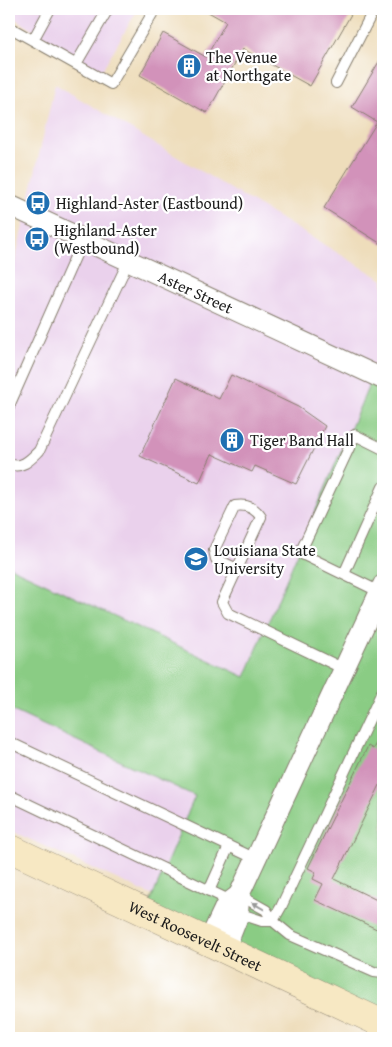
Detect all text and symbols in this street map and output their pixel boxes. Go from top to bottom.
place label: The Venue at Northgate [206,45,291,87]
building icon: The Venue at Northgate [176,53,202,79]
bus stop icon: Highland-Aster (Eastbound) [25,190,51,216]
place label: Highland-Aster (Eastbound) [56,191,243,215]
place label: Highland-Aster (Westbound) [54,218,157,260]
bus stop icon: Highland-Aster (Westbound) [24,226,50,252]
street label: Aster Street [155,264,237,320]
building icon: Tiger Band Hall [219,427,245,453]
place label: Tiger Band Hall [250,428,354,452]
place label: Louisiana State University [214,538,316,580]
school or university icon: Louisiana State University [183,546,209,572]
street label: West Roosevelt Street [125,894,266,978]
one-way arrow [252,901,265,910]

